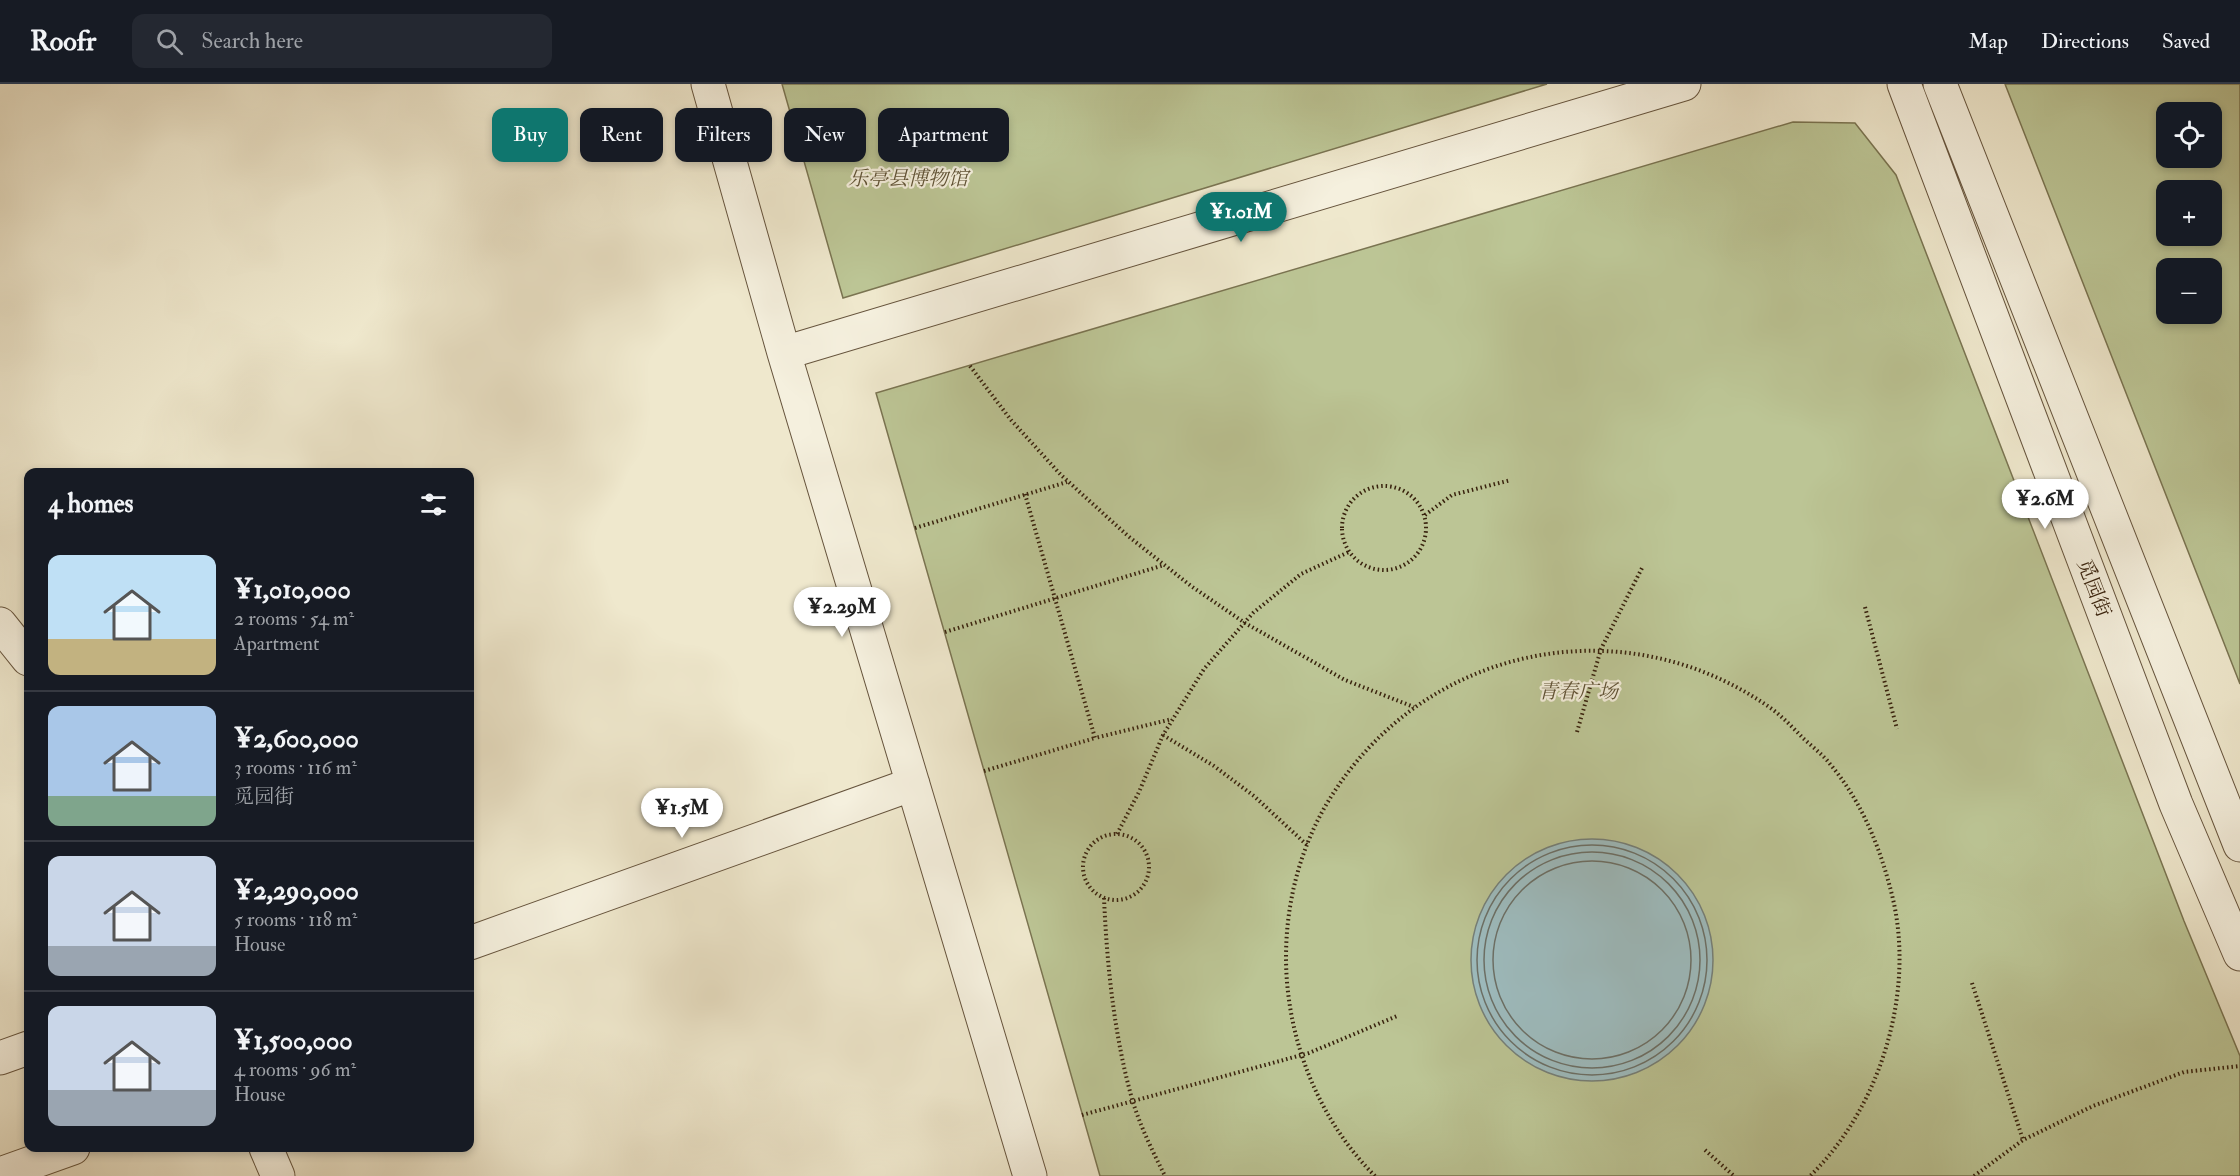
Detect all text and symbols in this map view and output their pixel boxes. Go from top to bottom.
search box [132,14,552,68]
text: Roofr [30,24,96,59]
icon: search [153,25,186,58]
text: Search here [201,27,303,55]
text: Map [1968,28,2008,55]
text: Directions [2041,28,2129,55]
text: Saved [2162,28,2210,55]
map controls [2156,102,2222,324]
button: locate [2156,102,2222,168]
chip: Buy [492,108,568,162]
chip: Rent [580,108,663,162]
chip: Filters [675,108,772,162]
chip: New [784,108,866,162]
chip: Apartment [878,108,1009,162]
park label: 乐亭县博物馆 [848,166,971,191]
button: + [2156,180,2222,246]
pin: ¥1.01M [1192,192,1290,243]
text: ¥1.01M [1210,199,1272,224]
button: − [2156,258,2222,324]
pin: ¥2.6M [2003,479,2087,530]
text: ¥2.6M [2016,486,2074,511]
text: 4 homes [48,488,134,520]
icon: filters [417,488,450,521]
street label: 觅园街 [2072,556,2116,620]
text: ¥1,010,000 [234,574,351,606]
icon: home [96,579,168,651]
pin: ¥2.29M [793,587,891,638]
text: ¥2.29M [808,594,876,619]
text: 2 rooms · 54 m² [234,606,354,631]
text: Apartment [234,631,319,656]
park label: 青春广场 [1538,679,1620,704]
text: ¥2,600,000 [234,723,359,755]
icon: home [96,730,168,802]
text: 3 rooms · 116 m² [234,755,357,780]
text: 觅园街 [234,784,294,809]
pin: ¥1.5M [640,788,724,839]
text: ¥1.5M [655,795,709,820]
text: ¥2,290,000 [234,875,359,907]
icon: home [96,880,168,952]
text: 5 rooms · 118 m² [234,907,357,932]
text: House [234,932,285,957]
text: ¥1,500,000 [234,1025,353,1057]
icon: home [96,1030,168,1102]
text: 4 rooms · 96 m² [234,1057,356,1082]
text: House [234,1082,285,1107]

